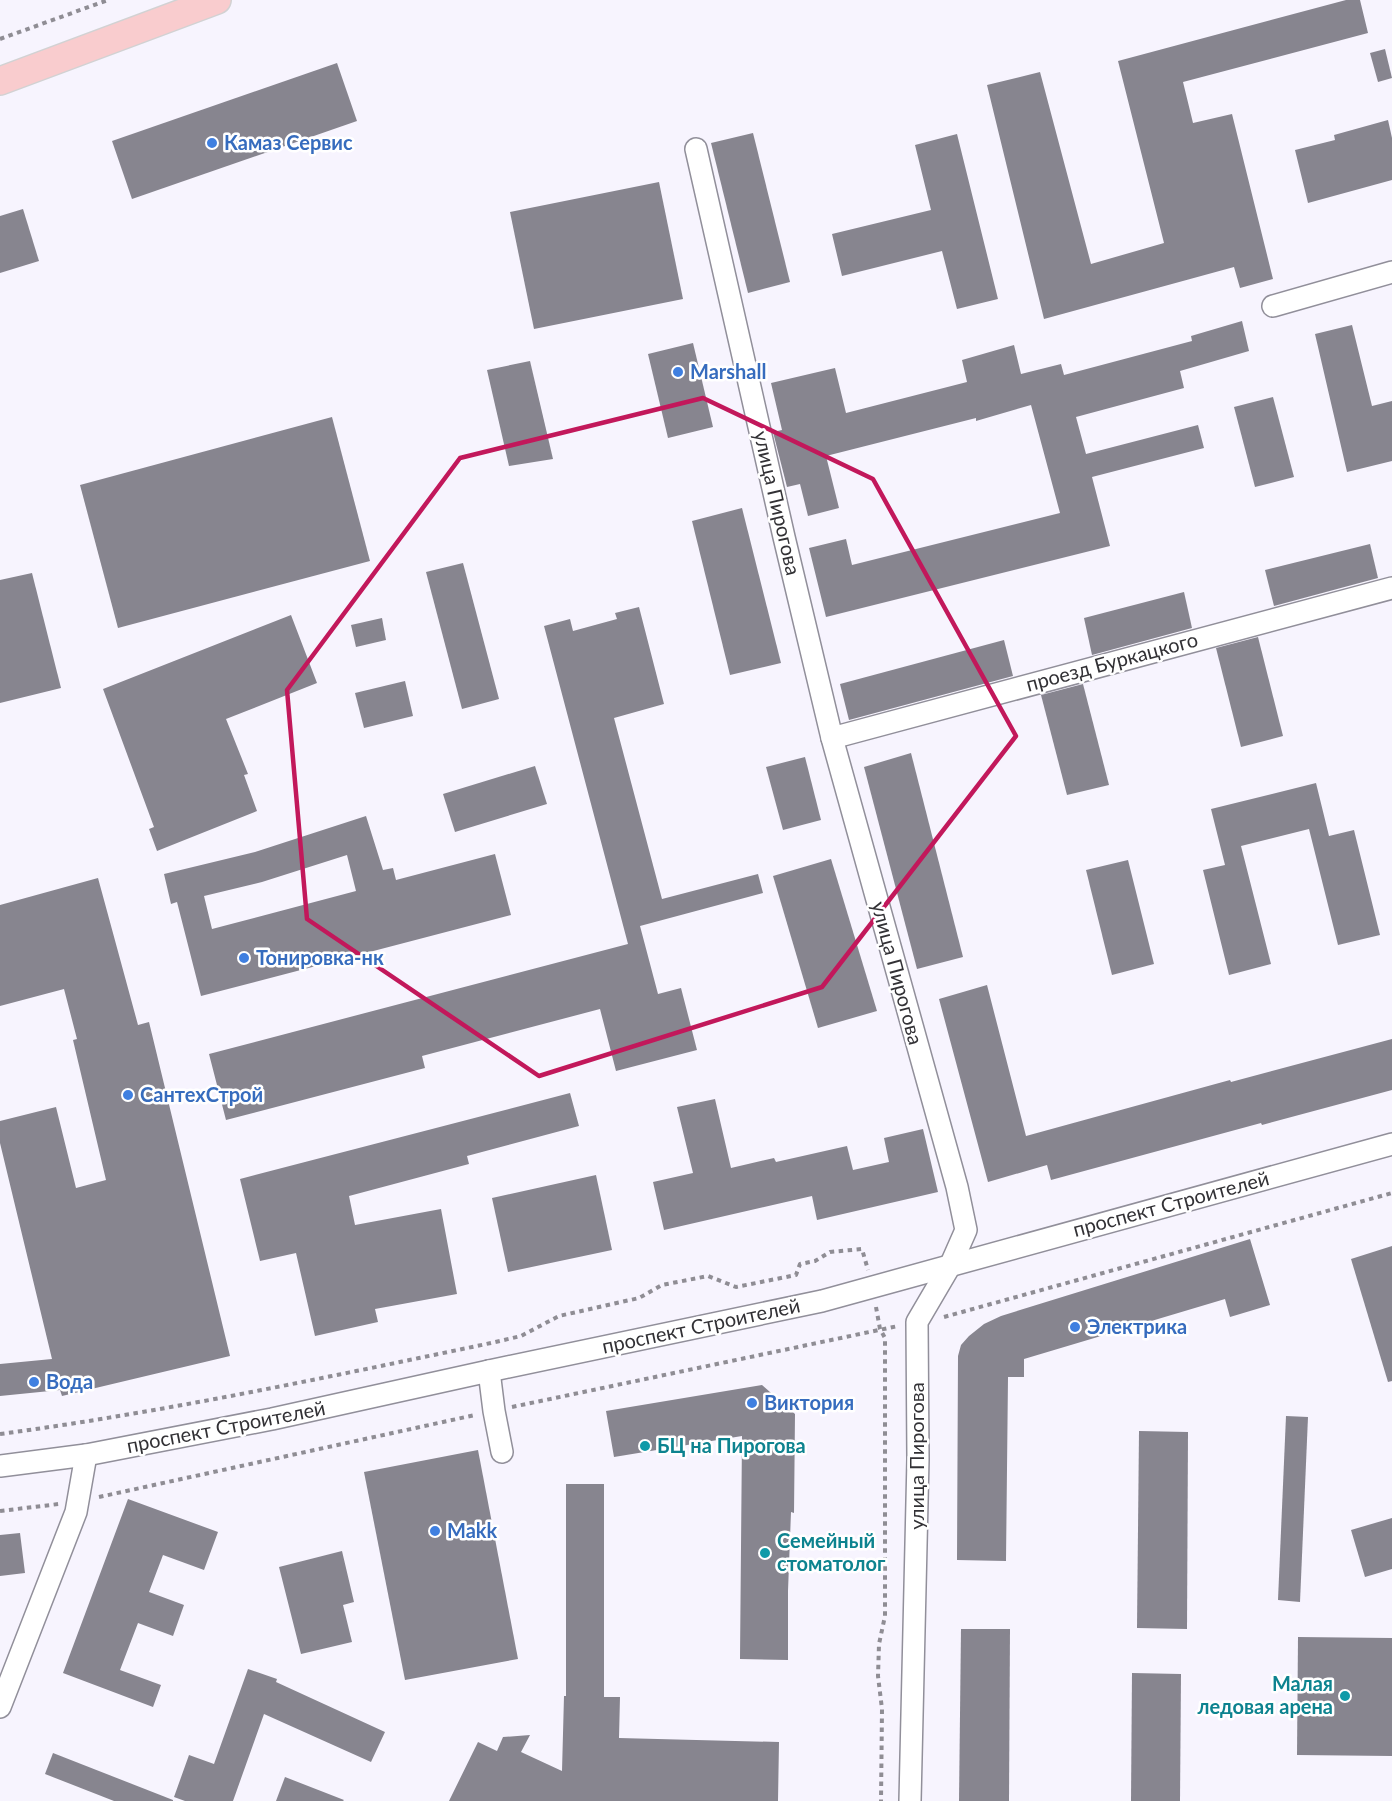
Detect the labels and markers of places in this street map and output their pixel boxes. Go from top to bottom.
place label: Камаз Сервис [224,130,353,154]
marker: Камаз Сервис [205,136,219,150]
place label: Marshall [690,359,766,383]
marker: Marshall [671,365,685,379]
place label: Тонировка-нк [256,945,384,969]
marker: Тонировка-нк [237,951,251,965]
place label: СантехСтрой [140,1082,263,1106]
marker: СантехСтрой [121,1088,135,1102]
place label: Электрика [1087,1314,1187,1338]
marker: Электрика [1068,1320,1082,1334]
place label: Вода [46,1369,93,1393]
marker: Вода [27,1375,41,1389]
place label: Виктория [764,1390,854,1414]
marker: Виктория [745,1396,759,1410]
place label: БЦ на Пирогова [657,1433,806,1457]
marker: БЦ на Пирогова [638,1439,652,1453]
place label: Makk [447,1518,497,1542]
marker: Makk [428,1524,442,1538]
place label: Семейный стоматолог [777,1528,886,1575]
marker: Семейный стоматолог [758,1546,772,1560]
place label: Малая ледовая арена [1197,1671,1333,1718]
marker: Малая ледовая арена [1338,1689,1352,1703]

